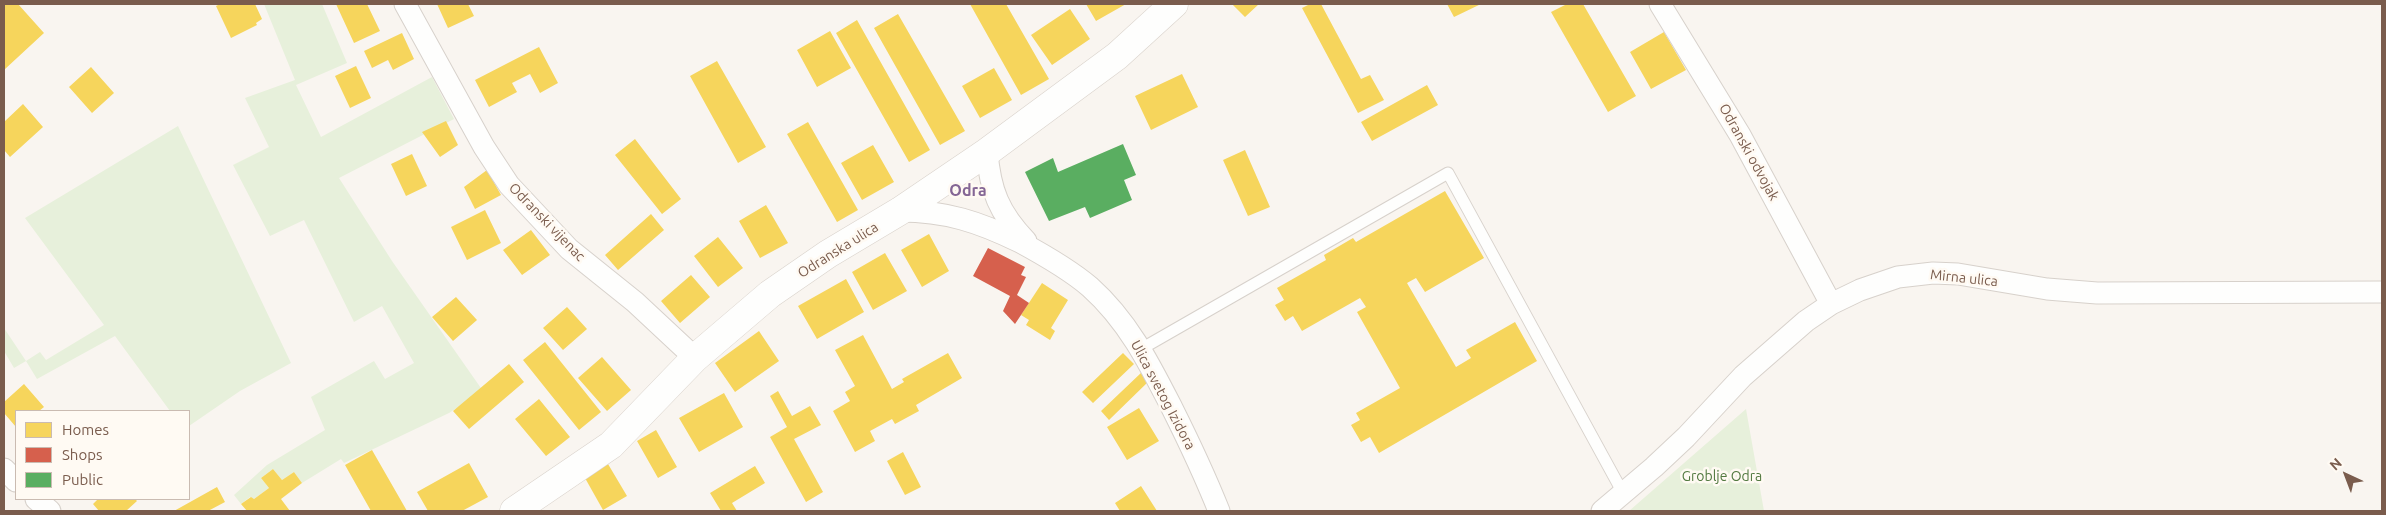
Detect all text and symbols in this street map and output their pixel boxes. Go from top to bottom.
street label: Odranski odvojak [1715,101,1783,203]
street label: Odranski vijenac [505,179,589,265]
district label: Odra [949,181,987,201]
street label: Odranska ulica [795,219,881,281]
street label: Mirna ulica [1929,266,1999,290]
street label: Ulica svetog Izidora [1127,337,1199,453]
legend [15,410,190,500]
text: Homes [62,421,109,438]
text: Shops [62,446,103,463]
north arrow [2321,450,2371,500]
text: N [2326,455,2345,473]
park label: Groblje Odra [1682,468,1762,484]
text: Public [62,471,103,488]

